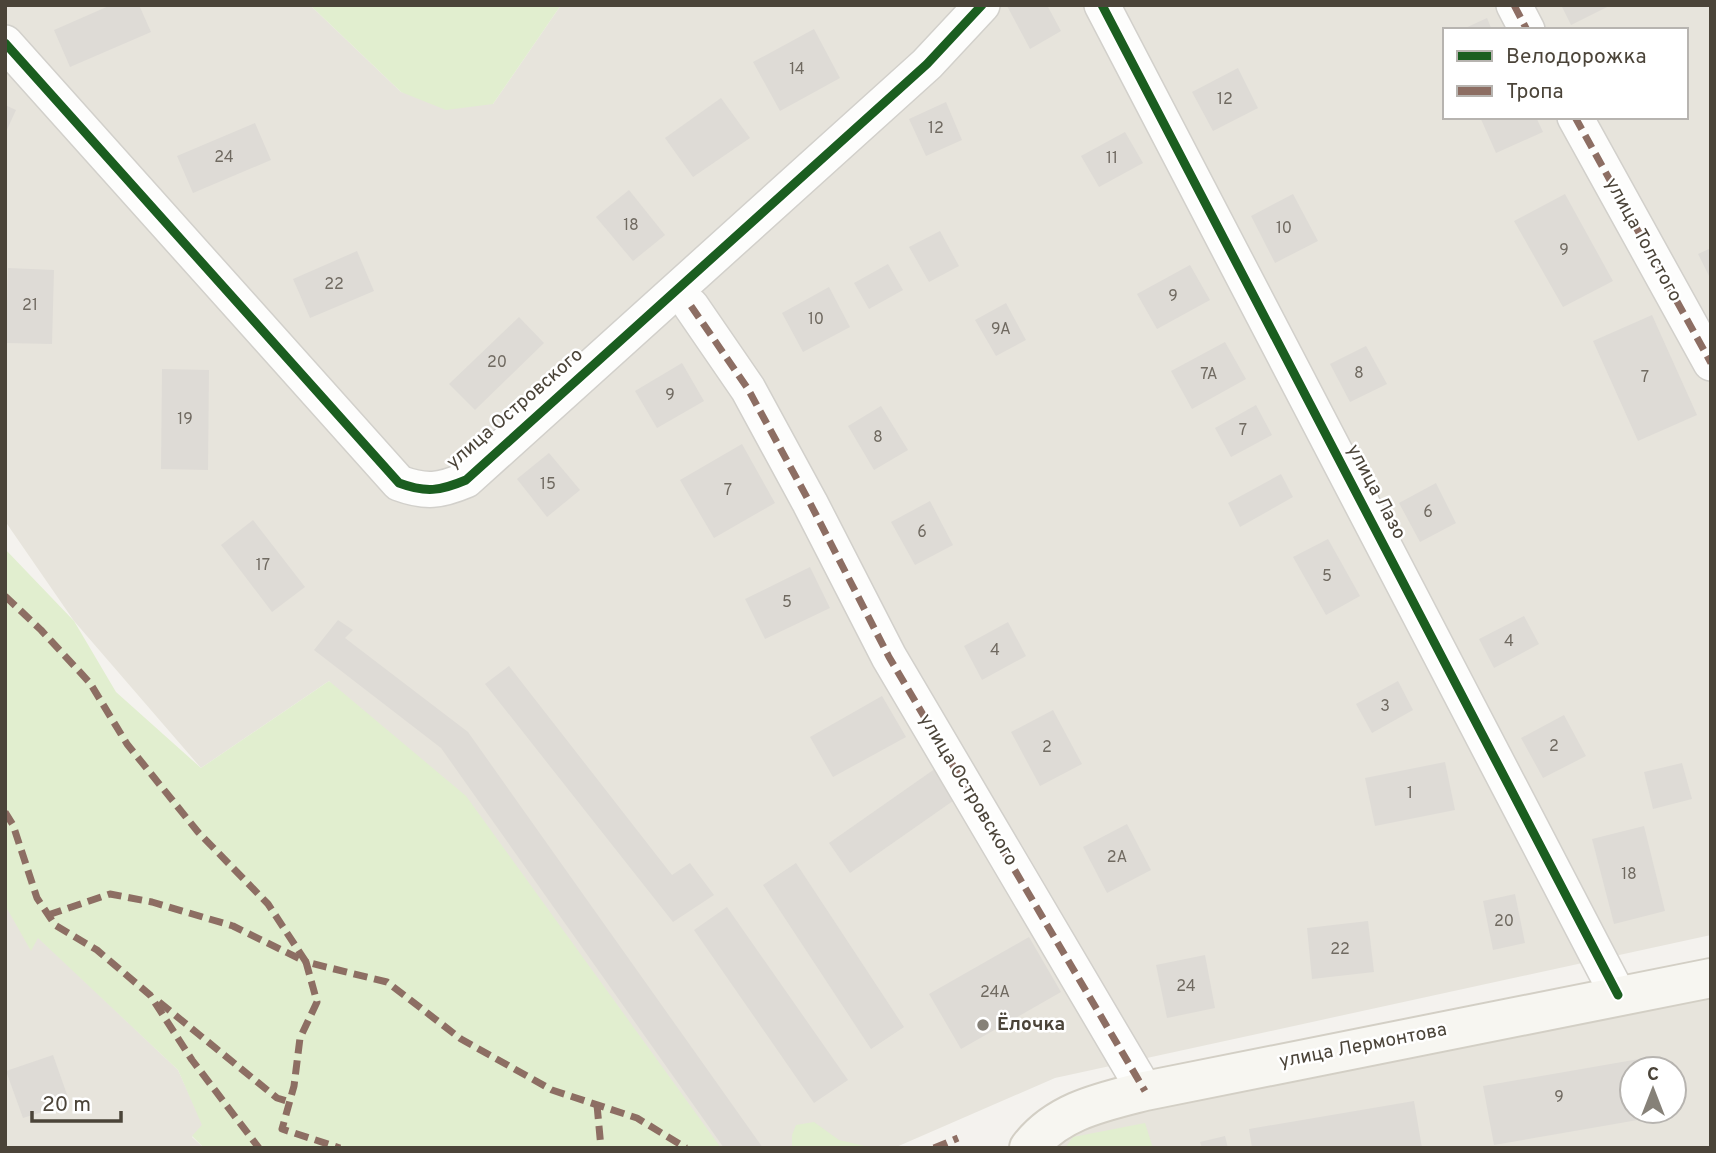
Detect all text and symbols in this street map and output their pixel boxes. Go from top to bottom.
legend [1443,28,1688,119]
text: Велодорожка [1506,44,1646,71]
house number: 14 [789,60,805,80]
text: Тропа [1506,79,1564,106]
house number: 12 [1217,90,1233,110]
house number: 12 [928,119,944,139]
house number: 24 [214,148,234,168]
house number: 11 [1106,149,1118,169]
street label: улица Толстого [1599,174,1687,306]
house number: 18 [623,216,639,236]
house number: 10 [1276,219,1292,239]
house number: 9 [1559,241,1569,261]
house number: 22 [324,275,344,295]
house number: 9 [1168,287,1178,307]
house number: 21 [22,296,38,316]
house number: 10 [808,310,824,330]
house number: 9А [991,320,1011,340]
street label: улица Островского [442,343,588,475]
house number: 20 [487,353,507,373]
house number: 8 [1354,364,1364,384]
house number: 7А [1200,365,1218,385]
house number: 7 [1641,368,1649,388]
house number: 9 [665,386,675,406]
house number: 19 [177,410,193,430]
house number: 7 [1239,421,1247,441]
house number: 8 [873,428,883,448]
street label: улица Лазо [1341,440,1411,544]
house number: 15 [540,475,556,495]
house number: 7 [724,481,732,501]
house number: 6 [1423,503,1433,523]
house number: 6 [917,523,927,543]
house number: 17 [256,556,270,576]
house number: 5 [1322,567,1332,587]
house number: 5 [782,593,792,613]
house number: 4 [1504,632,1514,652]
house number: 4 [990,641,1000,661]
house number: 3 [1380,697,1390,717]
street label: улица Островского [913,710,1023,870]
house number: 2 [1549,737,1559,757]
house number: 2 [1042,738,1052,758]
house number: 1 [1407,784,1413,804]
house number: 2А [1107,848,1127,868]
house number: 18 [1621,865,1637,885]
house number: 20 [1494,912,1514,932]
house number: 22 [1330,940,1350,960]
house number: 24 [1176,977,1196,997]
house number: 24А [980,983,1010,1003]
place label: Ёлочка [997,1012,1065,1037]
marker: Ёлочка [975,1017,991,1033]
street label: улица Лермонтова [1277,1018,1449,1074]
north arrow [1618,1055,1688,1125]
text: С [1647,1063,1659,1087]
scale bar [32,1080,121,1124]
house number: 9 [1554,1088,1564,1108]
text: 20 m [42,1092,91,1119]

